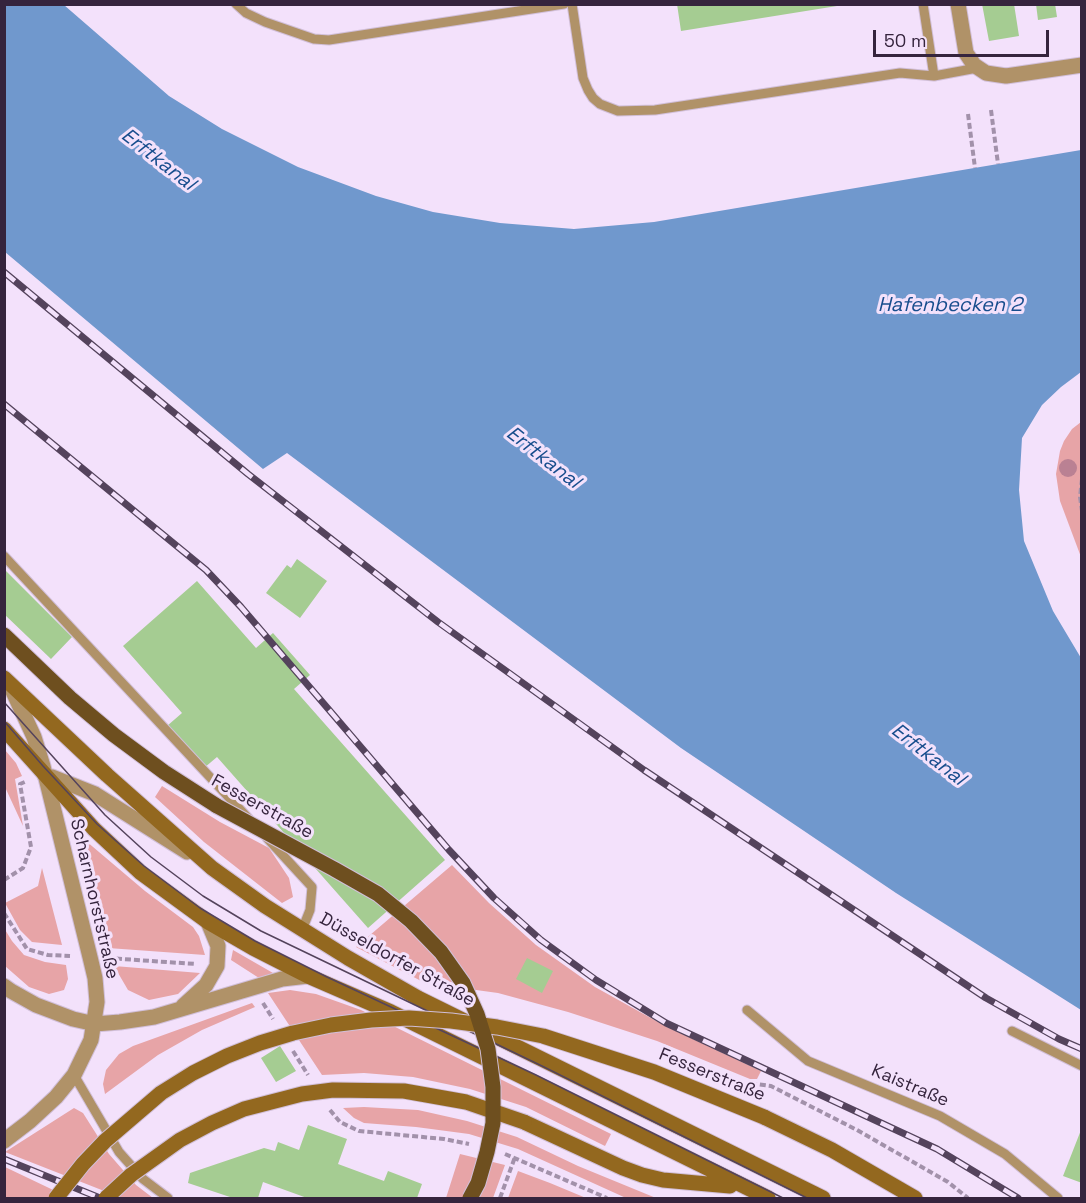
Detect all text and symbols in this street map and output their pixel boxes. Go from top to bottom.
scale bar [876,18,1052,56]
text: 50 m [884,29,926,52]
water label: Erftkanal [116,124,200,196]
water label: Hafenbecken 2 [878,294,1022,318]
water label: Erftkanal [501,422,585,494]
water label: Erftkanal [886,719,970,791]
street label: Fesserstraße [207,770,317,844]
street label: Scharnhorststraße [65,817,123,981]
street label: Düsseldorfer Straße [316,908,478,1012]
street label: Fesserstraße [656,1044,768,1106]
street label: Kaistraße [868,1060,952,1112]

